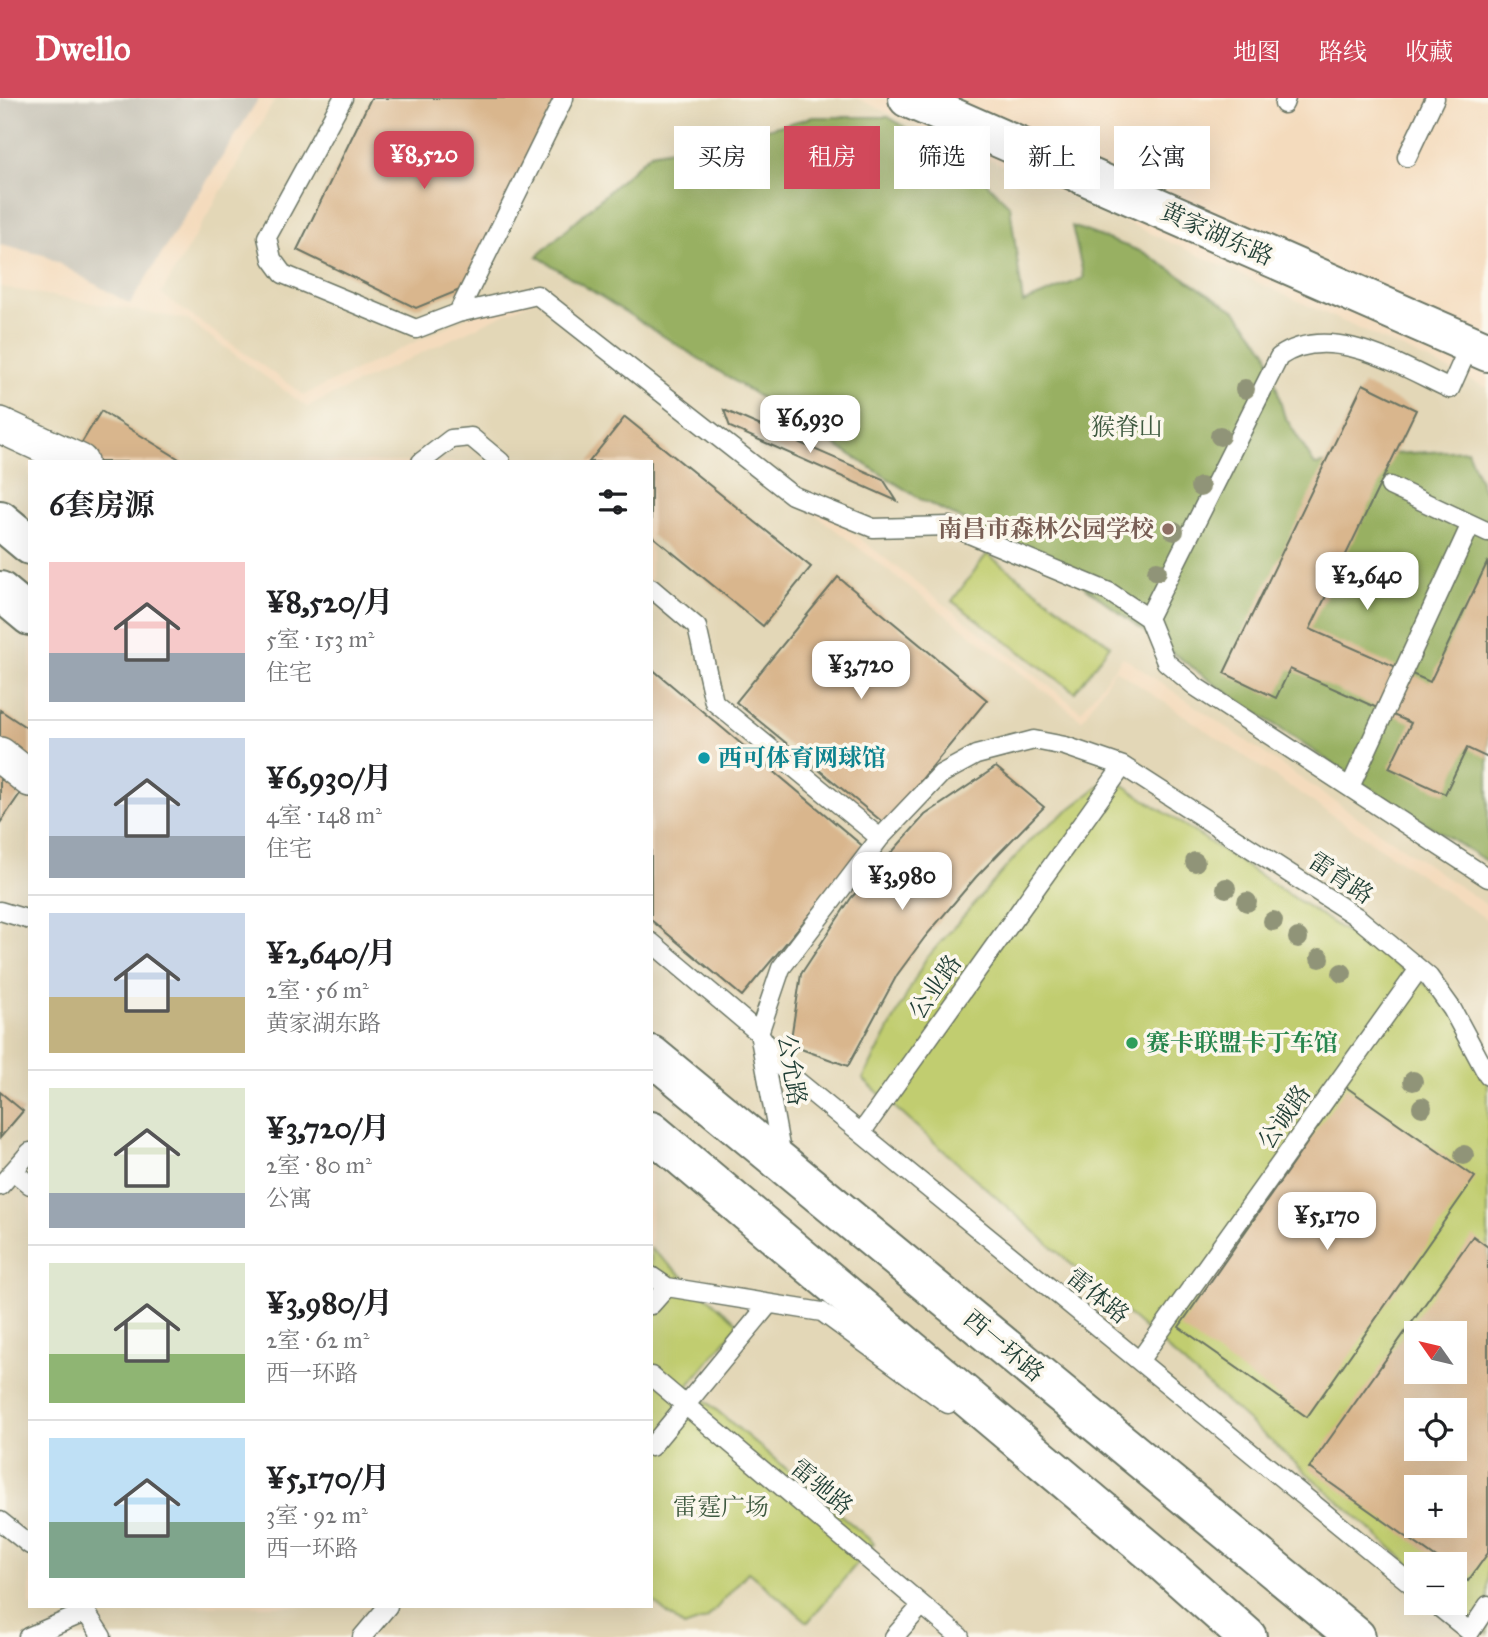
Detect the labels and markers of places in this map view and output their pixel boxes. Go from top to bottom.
pin: ¥8,520 [367,132,481,191]
pin: ¥6,930 [753,396,867,455]
place label: 南昌市森林公园学校 [938,514,1154,544]
marker: 南昌市森林公园学校 [1160,521,1176,537]
pin: ¥2,640 [1310,552,1424,612]
pin: ¥3,720 [804,642,918,701]
place label: 西可体育网球馆 [718,743,886,773]
marker: 西可体育网球馆 [696,750,712,766]
pin: ¥3,980 [845,852,959,912]
place label: 赛卡联盟卡丁车馆 [1146,1028,1338,1058]
marker: 赛卡联盟卡丁车馆 [1124,1035,1140,1051]
pin: ¥5,170 [1270,1192,1384,1252]

